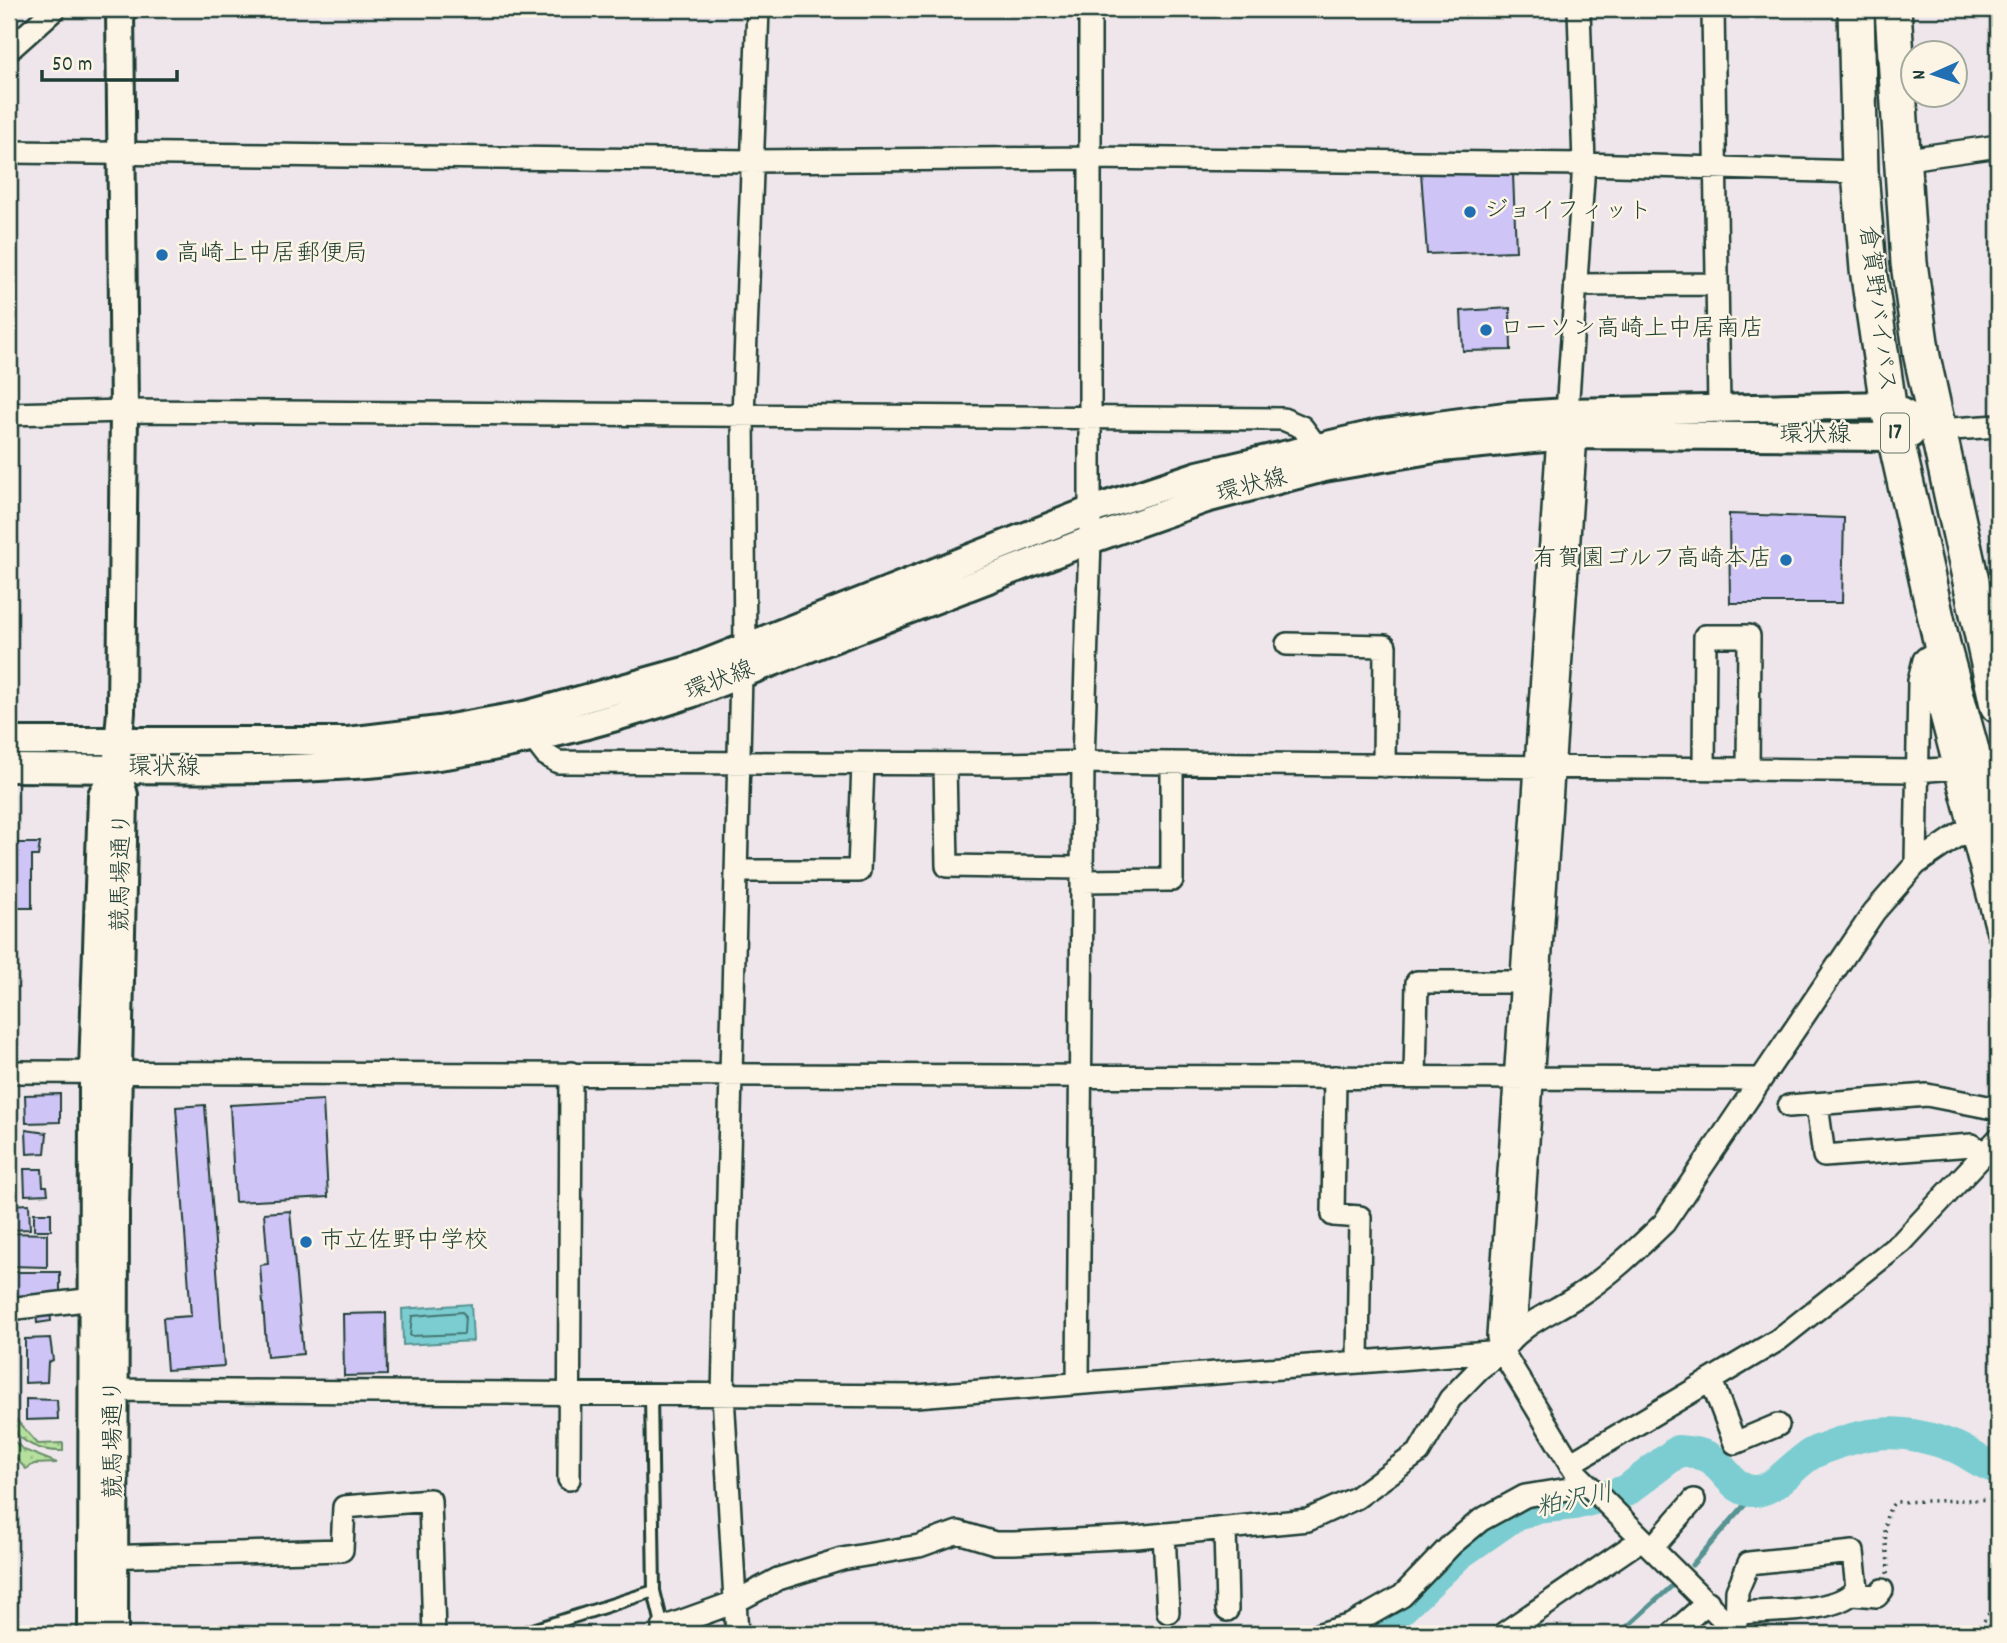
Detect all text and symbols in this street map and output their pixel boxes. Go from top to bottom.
scale bar [42,38,177,82]
north arrow [1898,38,1968,108]
text: 50 m [52,51,92,81]
text: N [1907,69,1934,80]
place label: ジョイフィット [1484,195,1652,229]
marker: ジョイフィット [1462,204,1478,220]
street label: 倉賀野バイパス [1849,224,1903,394]
place label: 高崎上中居郵便局 [176,238,368,272]
marker: 高崎上中居郵便局 [154,247,170,263]
place label: ローソン高崎上中居南店 [1500,313,1764,347]
marker: ローソン高崎上中居南店 [1478,322,1494,338]
road number: 17 [1881,414,1909,452]
street label: 環状線 [1779,419,1851,453]
street label: 環状線 [1213,461,1291,513]
place label: 有賀園ゴルフ高崎本店 [1533,543,1772,577]
marker: 有賀園ゴルフ高崎本店 [1778,552,1794,568]
street label: 環状線 [680,653,760,711]
street label: 環状線 [128,752,200,786]
street label: 競馬場通り [105,812,141,932]
place label: 市立佐野中学校 [320,1225,488,1259]
marker: 市立佐野中学校 [298,1234,314,1250]
street label: 競馬場通り [98,1379,132,1499]
water label: 粕沢川 [1533,1476,1617,1528]

